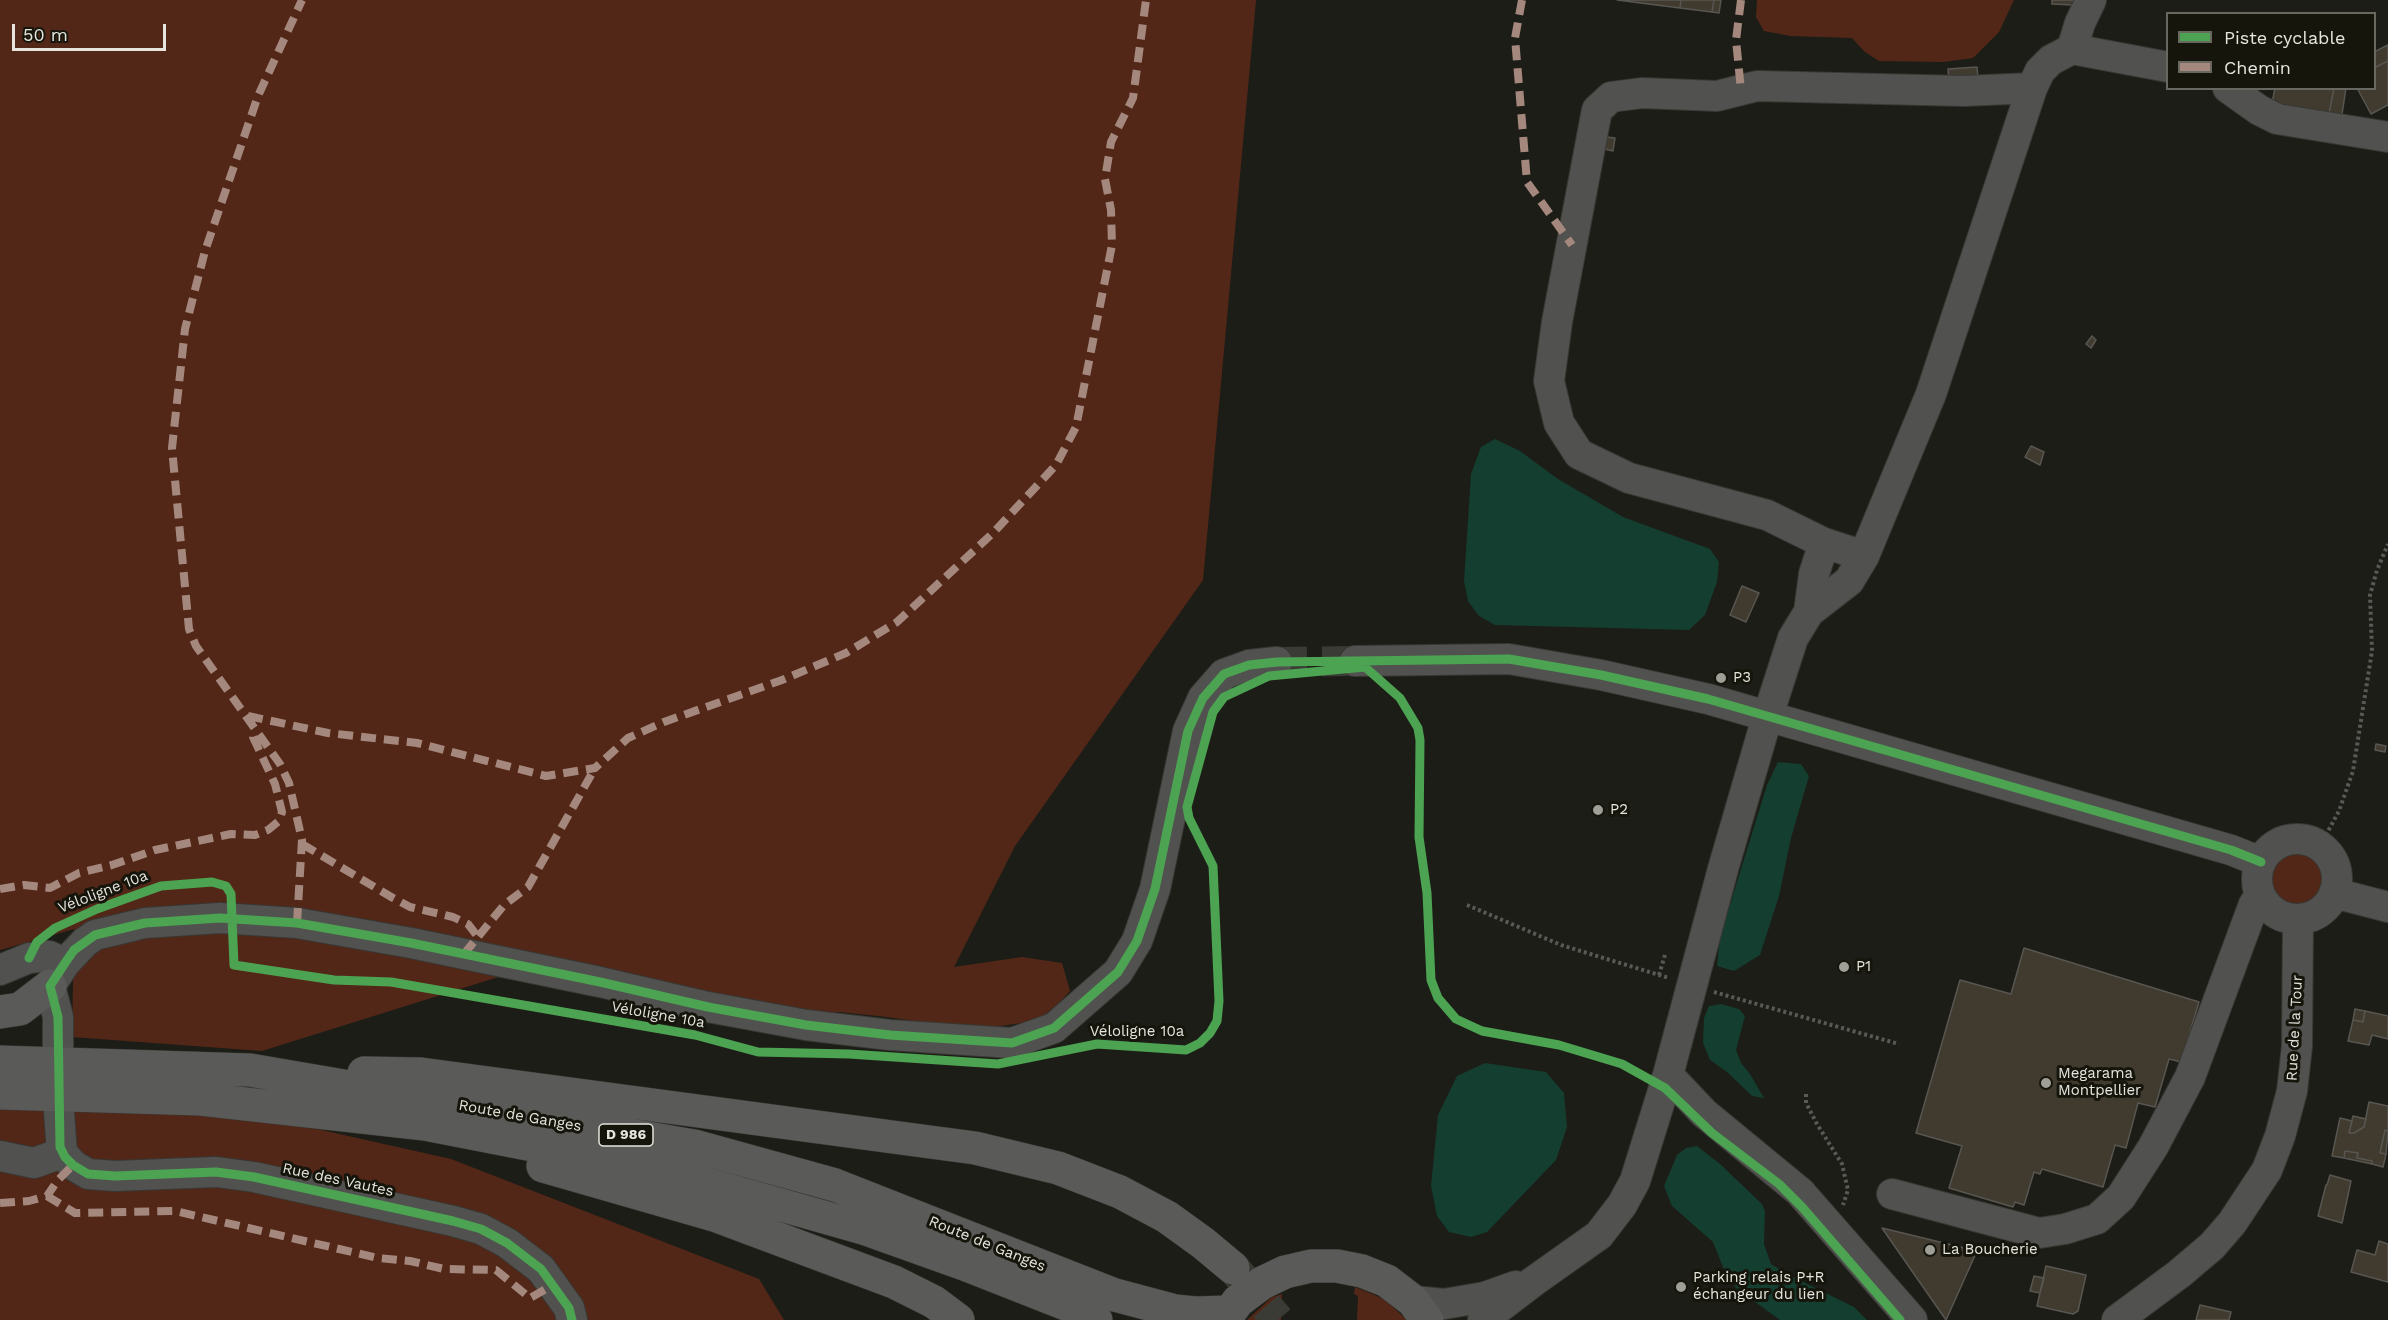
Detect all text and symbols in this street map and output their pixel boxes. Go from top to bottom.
scale bar [15,12,170,50]
legend [2166,12,2376,90]
text: 50 m [23,24,68,45]
text: Piste cyclable [2224,27,2345,48]
text: Chemin [2224,57,2291,78]
place label: P3 [1733,669,1751,687]
marker: P3 [1714,671,1728,685]
place label: P2 [1610,801,1628,819]
marker: P2 [1591,803,1605,817]
street label: Véloligne 10a [56,867,150,917]
place label: P1 [1856,958,1871,976]
marker: P1 [1837,960,1851,974]
street label: Rue de la Tour [2283,975,2307,1081]
street label: Véloligne 10a [610,998,706,1032]
street label: Véloligne 10a [1090,1023,1184,1041]
place label: Megarama Montpellier [2058,1065,2141,1100]
marker: Megarama Montpellier [2039,1076,2053,1090]
street label: Route de Ganges [457,1096,583,1136]
road number: D 986 [599,1124,653,1146]
street label: Rue des Vautes [281,1159,395,1201]
street label: Route de Ganges [926,1212,1048,1276]
place label: La Boucherie [1942,1241,2038,1259]
marker: La Boucherie [1923,1243,1937,1257]
place label: Parking relais P+R échangeur du lien [1693,1269,1825,1304]
marker: Parking relais P+R échangeur du lien [1674,1280,1688,1294]

